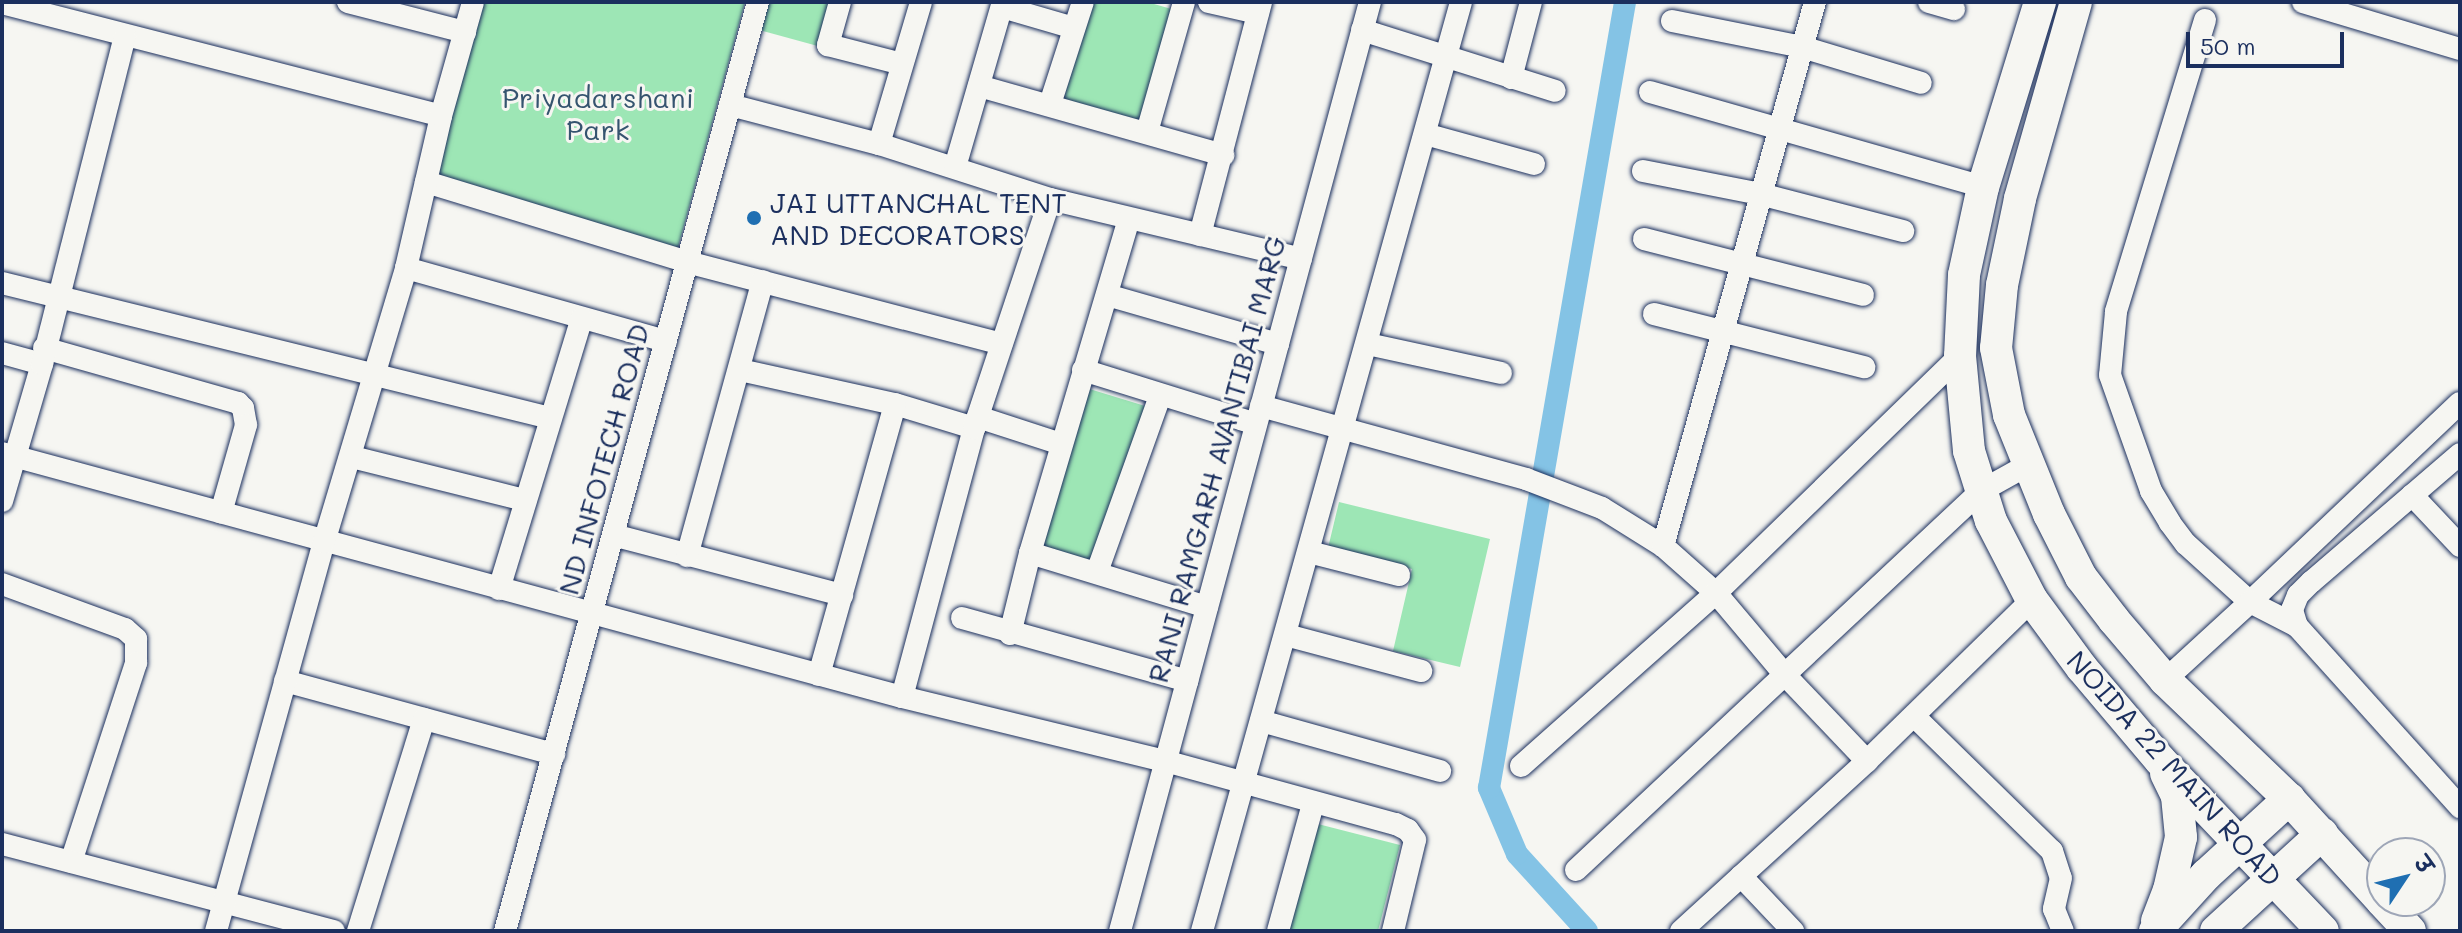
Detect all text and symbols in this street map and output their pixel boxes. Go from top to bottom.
scale bar [2190,16,2348,66]
text: 50 m [2200,30,2256,61]
park label: Priyadarshani Park [502,80,694,146]
place label: JAI UTTANCHAL TENT AND DECORATORS [770,185,1067,251]
marker: JAI UTTANCHAL TENT AND DECORATORS [745,209,763,227]
street label: RANI RAMGARH AVANTIBAI MARG [1140,232,1292,686]
street label: ND INFOTECH ROAD [551,320,655,598]
street label: NOIDA 22 MAIN ROAD [2060,643,2290,893]
north arrow [2366,837,2446,917]
text: उ [2408,850,2441,878]

